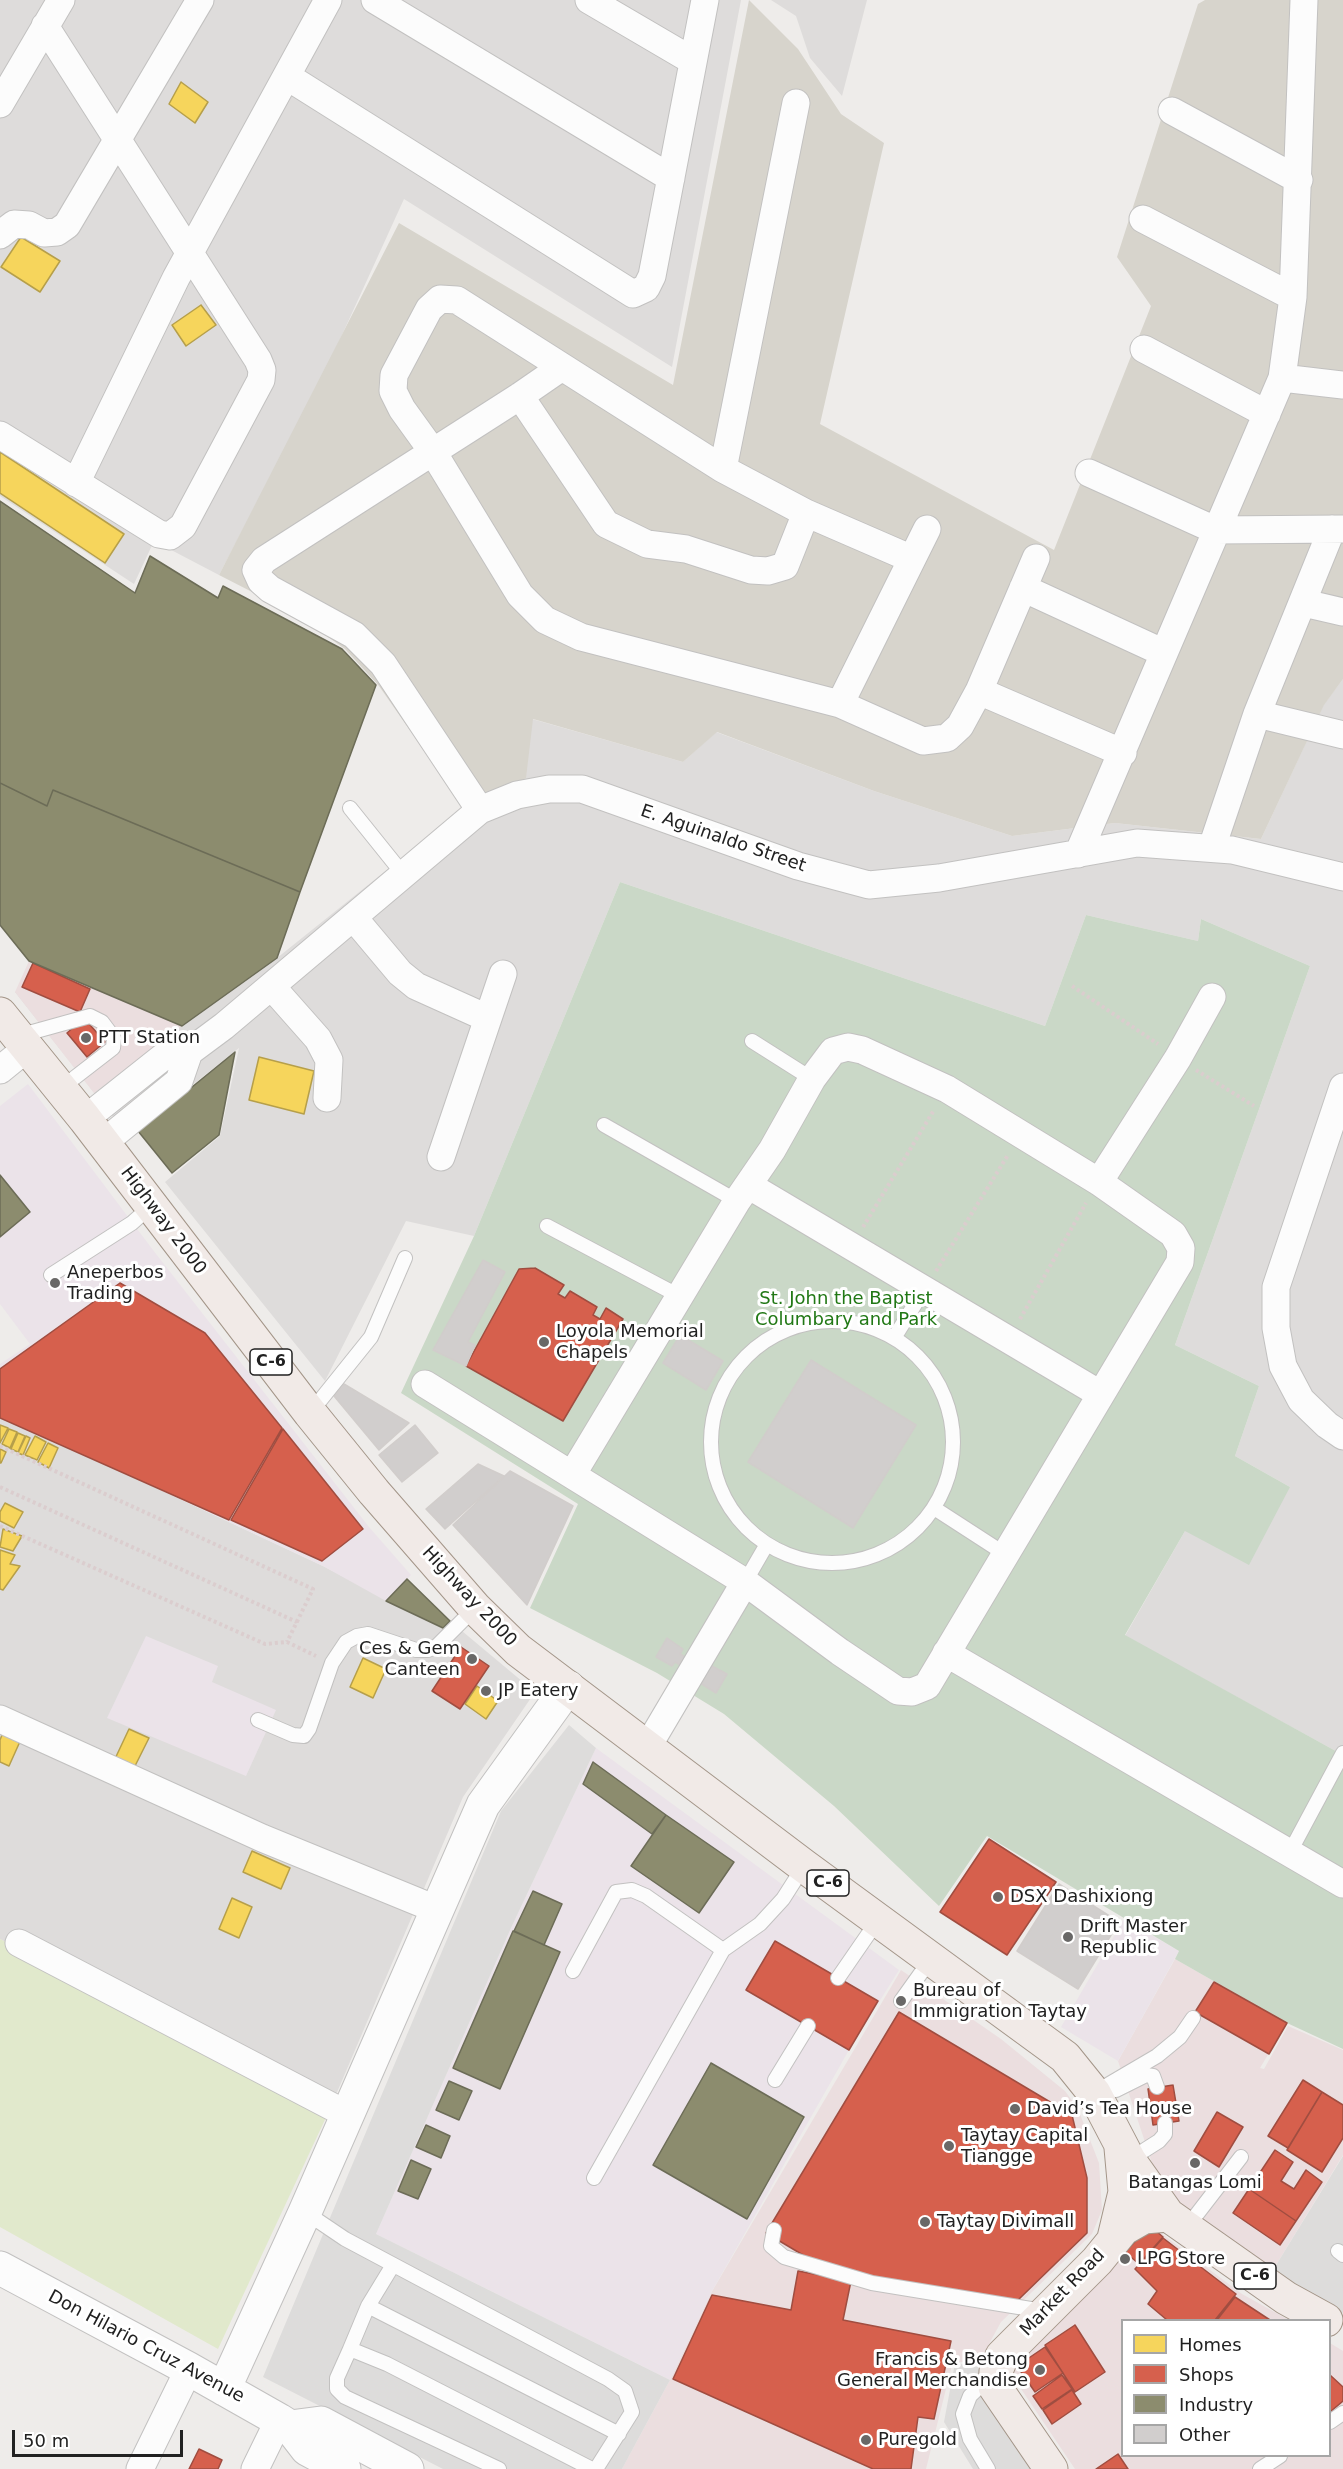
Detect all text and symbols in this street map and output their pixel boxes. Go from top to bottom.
street label: E. Aguinaldo Street [638,801,808,877]
place label: PTT Station [98,1027,200,1049]
marker: PTT Station [79,1031,93,1045]
street label: Highway 2000 [115,1163,211,1279]
place label: Aneperbos Trading [67,1262,164,1304]
marker: Aneperbos Trading [48,1276,62,1290]
park label: St. John the Baptist Columbary and Park [755,1288,937,1330]
place label: Loyola Memorial Chapels [556,1321,704,1364]
marker: Loyola Memorial Chapels [537,1335,551,1349]
road number: C-6 [250,1349,292,1375]
street label: Highway 2000 [417,1542,521,1652]
place label: Ces & Gem Canteen [359,1638,460,1680]
marker: Ces & Gem Canteen [465,1652,479,1666]
place label: JP Eatery [498,1680,578,1702]
marker: JP Eatery [479,1684,493,1698]
road number: C-6 [807,1870,849,1896]
place label: DSX Dashixiong [1010,1886,1154,1908]
marker: DSX Dashixiong [991,1890,1005,1904]
place label: Drift Master Republic [1080,1916,1187,1958]
marker: Drift Master Republic [1061,1930,1075,1944]
place label: Bureau of Immigration Taytay [913,1980,1087,2022]
marker: Bureau of Immigration Taytay [894,1994,908,2008]
place label: David’s Tea House [1027,2098,1192,2120]
marker: David’s Tea House [1008,2102,1022,2116]
place label: Taytay Capital Tiangge [961,2125,1088,2168]
marker: Taytay Capital Tiangge [942,2139,956,2153]
marker: Batangas Lomi [1188,2156,1202,2170]
place label: Batangas Lomi [1128,2172,1262,2194]
place label: Taytay Divimall [937,2211,1074,2233]
marker: Taytay Divimall [918,2215,932,2229]
street label: Market Road [1016,2245,1110,2341]
place label: LPG Store [1137,2248,1225,2270]
marker: LPG Store [1118,2252,1132,2266]
road number: C-6 [1234,2263,1276,2289]
street label: Don Hilario Cruz Avenue [44,2286,248,2408]
legend [1121,2319,1331,2457]
text: Homes [1179,2334,1242,2355]
place label: Francis & Betong General Merchandise [837,2349,1028,2392]
marker: Francis & Betong General Merchandise [1033,2363,1047,2377]
text: Shops [1179,2364,1234,2385]
text: Industry [1179,2394,1253,2415]
scale bar [15,2418,186,2456]
text: Other [1179,2424,1230,2445]
place label: Puregold [878,2429,957,2451]
text: 50 m [23,2430,69,2451]
marker: Puregold [859,2433,873,2447]

